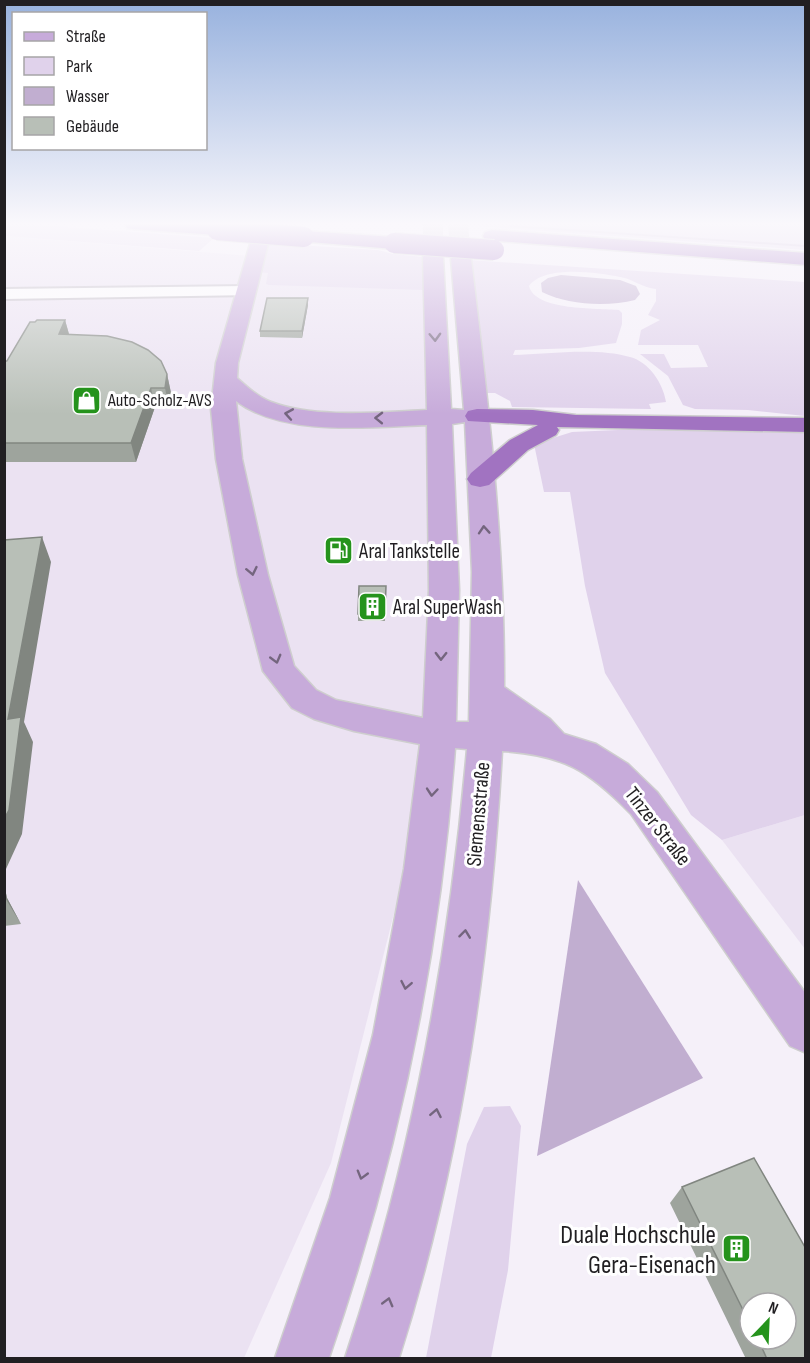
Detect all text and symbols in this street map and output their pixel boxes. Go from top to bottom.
legend [12,12,207,150]
text: Straße [66,26,106,47]
text: Park [66,56,92,77]
text: Wasser [66,86,109,107]
text: Gebäude [66,116,119,137]
one-way arrow [429,332,441,341]
shop icon: Auto-Scholz-AVS [71,384,103,416]
place label: Auto-Scholz-AVS [107,390,212,411]
one-way arrow [284,408,294,421]
one-way arrow [375,412,384,424]
one-way arrow [477,526,490,535]
fuel station icon: Aral Tankstelle [322,535,354,567]
place label: Aral Tankstelle [358,539,460,564]
one-way arrow [245,565,258,575]
building icon: Aral SuperWash [356,591,388,623]
place label: Aral SuperWash [392,595,502,620]
one-way arrow [435,652,448,661]
one-way arrow [269,653,281,664]
street label: Siemensstraße [461,761,496,867]
street label: Tinzer Straße [619,782,696,871]
one-way arrow [426,788,439,797]
one-way arrow [459,929,471,938]
one-way arrow [400,980,413,990]
one-way arrow [429,1109,442,1119]
one-way arrow [357,1169,369,1180]
place label: Duale Hochschule Gera-Eisenach [560,1220,716,1281]
building icon: Duale Hochschule Gera-Eisenach [721,1233,753,1265]
north arrow [738,1291,798,1351]
one-way arrow [381,1298,393,1308]
text: N [766,1298,781,1319]

